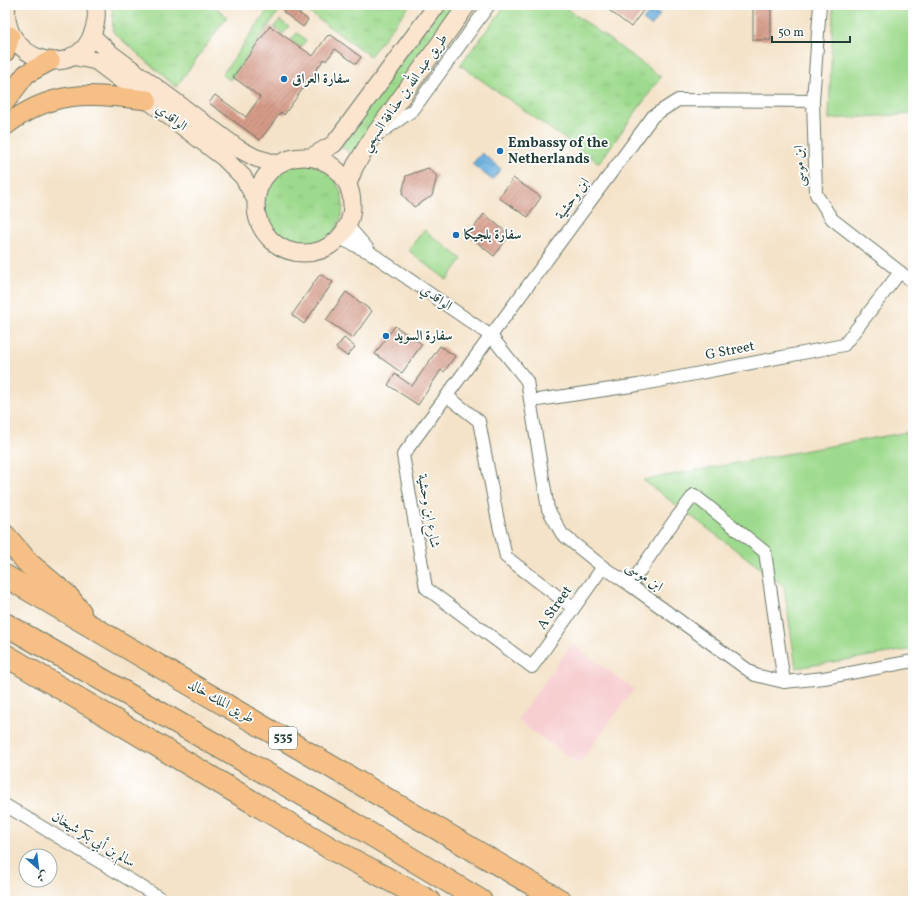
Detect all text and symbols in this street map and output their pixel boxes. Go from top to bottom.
scale bar [772,18,850,44]
text: 50 m [778,25,804,41]
street label: طريق عبد الله بن حذافة السهمي [355,29,454,157]
place label: سفارة العراق [292,70,350,89]
marker: سفارة العراق [279,74,289,84]
street label: الواقدي [151,100,191,137]
place label: Embassy of the Netherlands [508,134,608,169]
street label: ابن موسى [790,145,810,187]
marker: Embassy of the Netherlands [495,146,505,156]
street label: ابن وحشية [551,174,595,224]
place label: سفارة بلجيكا [464,226,521,245]
marker: سفارة بلجيكا [451,230,461,240]
street label: الواقدي [416,280,456,317]
place label: سفارة السويد [394,327,453,346]
marker: سفارة السويد [381,331,391,341]
street label: G Street [704,337,756,365]
street label: شارع ابن وحشية [411,472,444,550]
street label: ابن موسى [622,557,666,597]
street label: A Street [533,582,577,634]
street label: طريق الملك خالد [184,675,258,729]
road number: 535 [269,727,297,749]
street label: سالم بن أبي بكر شيخان [47,806,139,874]
north arrow [18,848,58,888]
text: ش [34,866,50,885]

